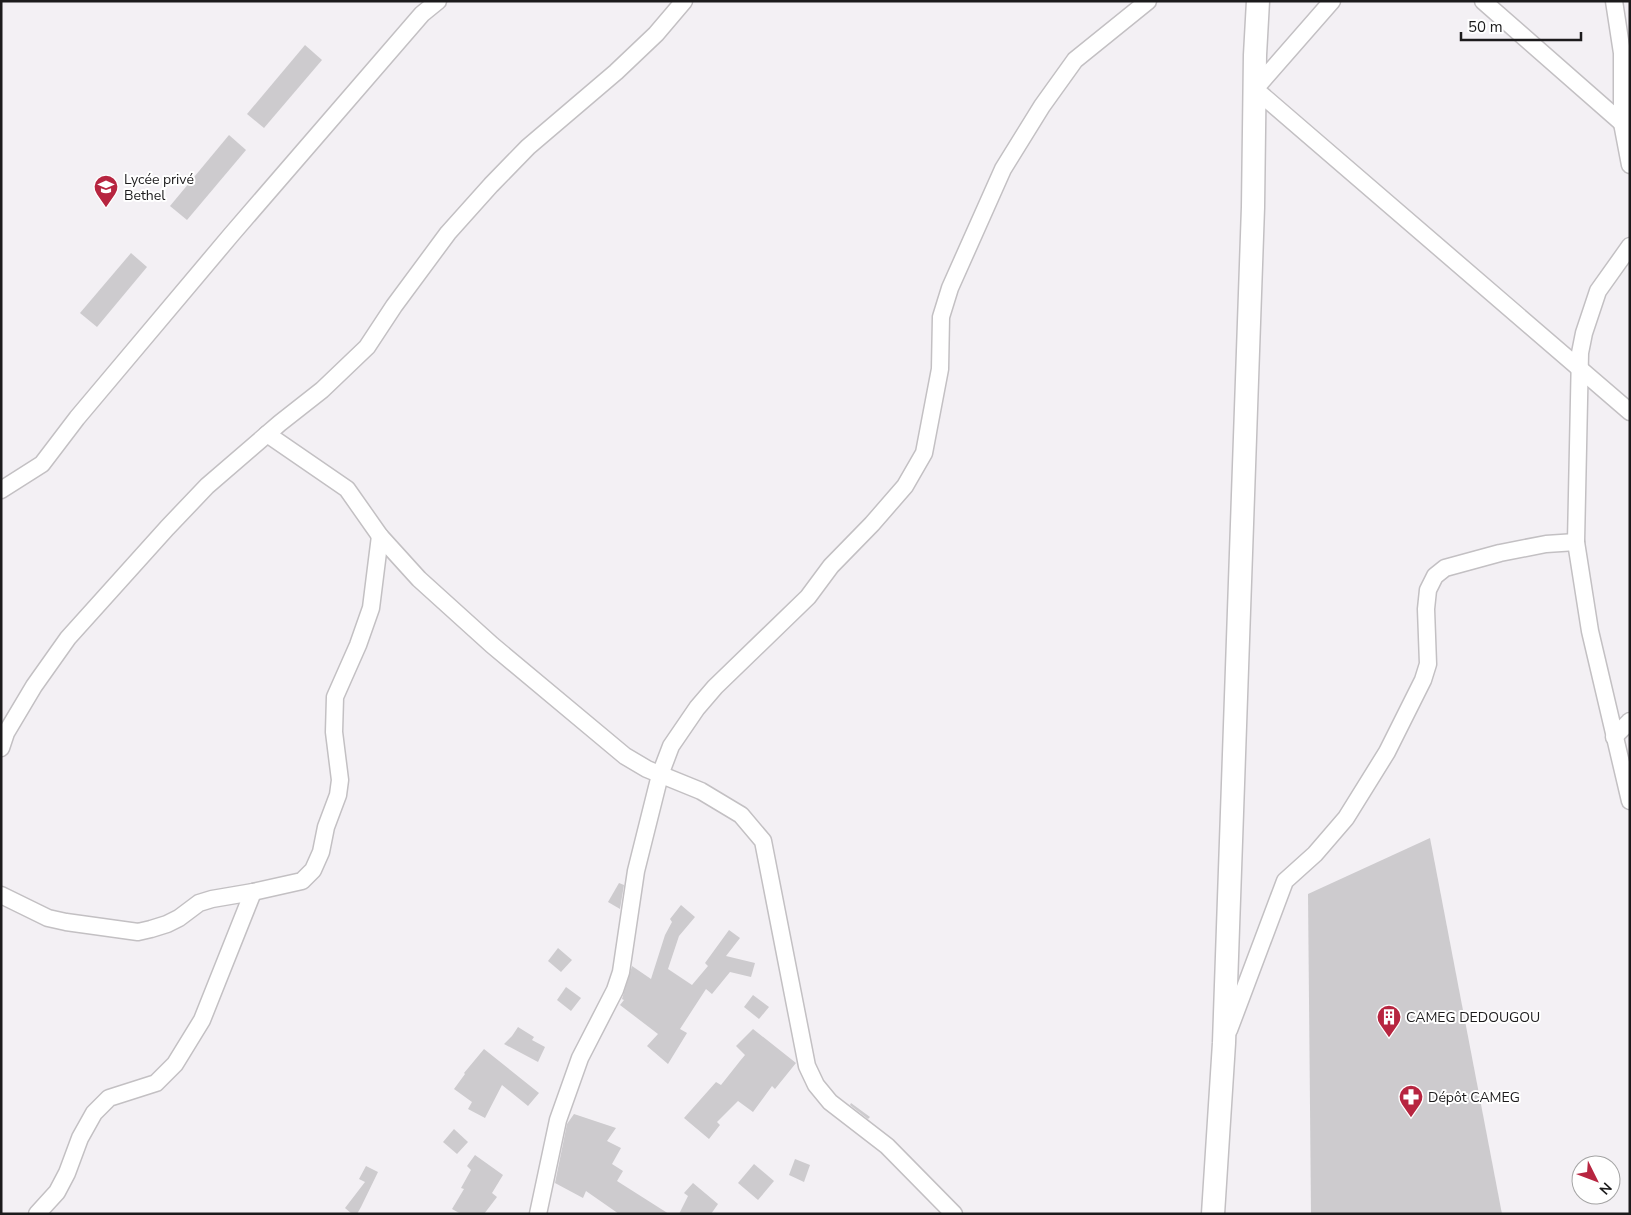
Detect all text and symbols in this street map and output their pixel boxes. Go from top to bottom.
scale bar [1461,10,1581,42]
text: 50 m [1468,17,1503,37]
place label: Lycée privé Bethel [124,170,194,205]
school or university icon: Lycée privé Bethel [93,174,119,208]
building icon: CAMEG DEDOUGOU [1376,1004,1402,1038]
place label: CAMEG DEDOUGOU [1406,1008,1540,1027]
pharmacy icon: Dépôt CAMEG [1398,1084,1424,1118]
place label: Dépôt CAMEG [1428,1088,1520,1107]
north arrow [1571,1155,1621,1205]
text: N [1595,1178,1616,1199]

